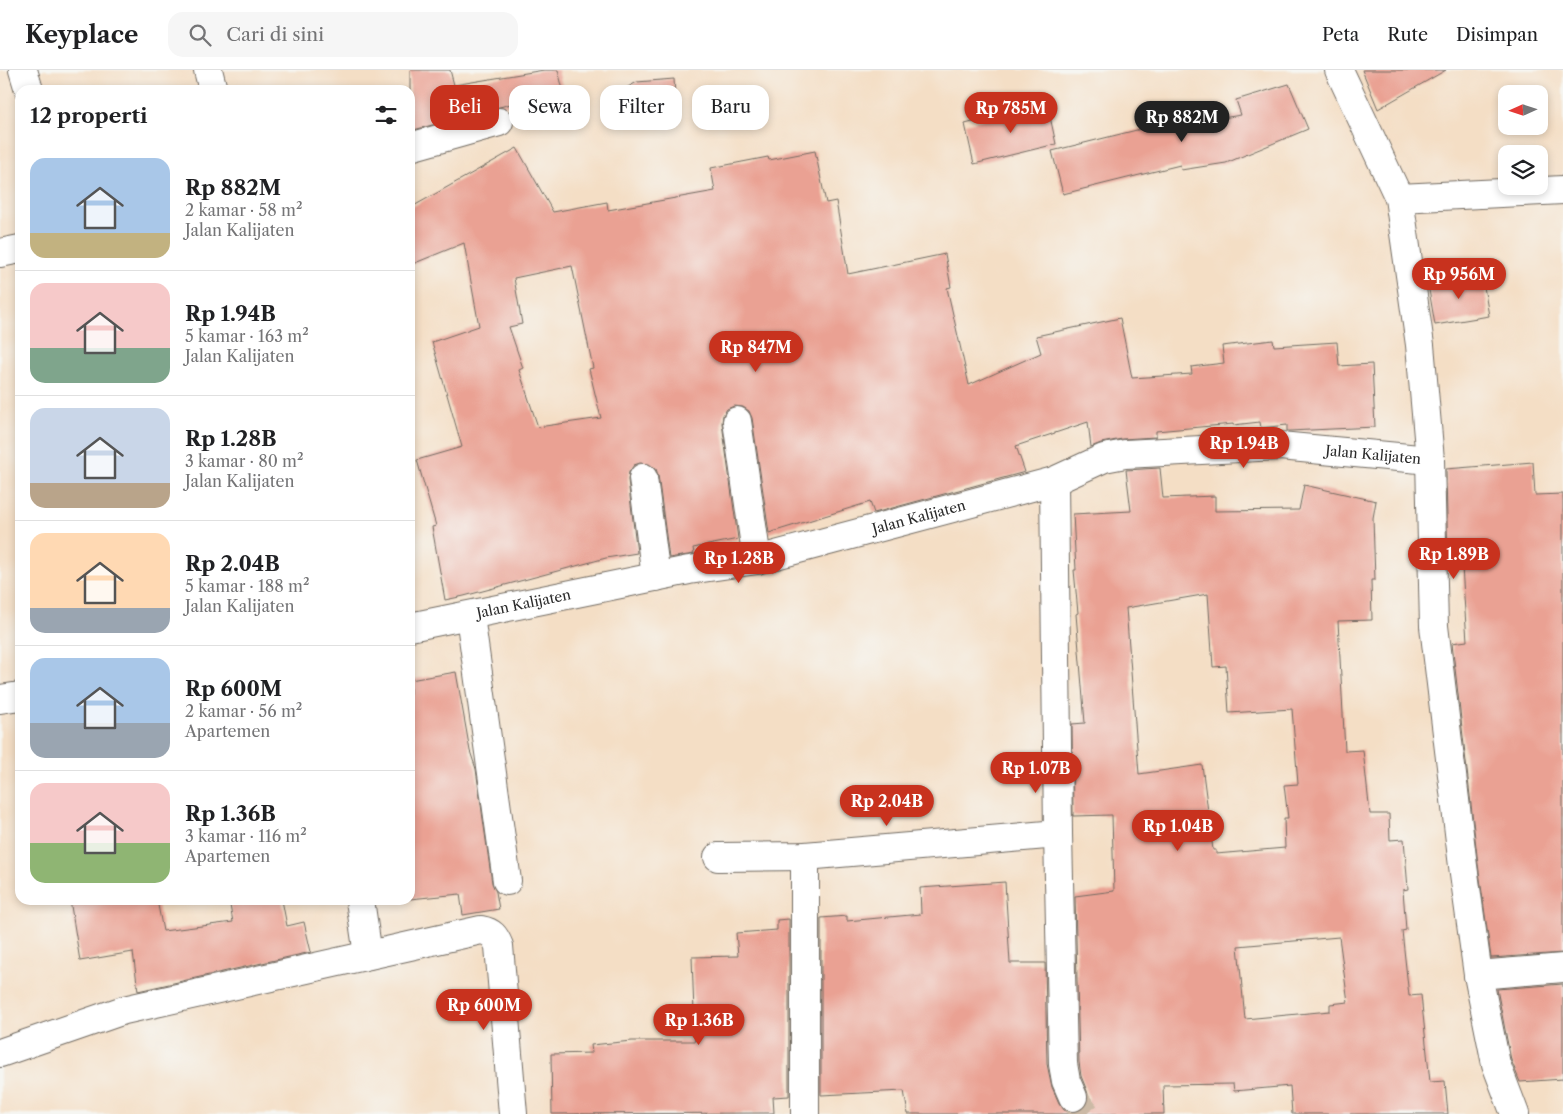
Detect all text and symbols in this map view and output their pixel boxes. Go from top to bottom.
search box [168,12,518,57]
text: Keyplace [25,20,138,49]
icon: search [186,21,214,49]
text: Cari di sini [226,23,324,46]
text: Peta [1322,24,1359,46]
text: Rute [1387,24,1428,46]
text: Disimpan [1456,24,1538,46]
chip: Beli [430,85,499,130]
chip: Sewa [509,85,590,130]
chip: Filter [600,85,682,130]
chip: Baru [692,85,769,130]
north arrow [1498,85,1548,135]
map controls [1498,85,1548,195]
pin: Rp 785M [965,92,1057,134]
text: Rp 785M [975,98,1047,118]
pin: Rp 882M [1136,100,1228,143]
icon: filters [372,101,400,129]
text: 12 properti [30,103,147,128]
text: Rp 882M [1145,107,1219,127]
button: layers [1498,145,1548,195]
text: Rp 882M [185,175,281,200]
icon: home [70,178,130,238]
text: 2 kamar · 58 m² [185,200,302,220]
text: Jalan Kalijaten [185,220,295,240]
pin: Rp 956M [1413,258,1505,300]
text: Rp 956M [1423,264,1495,284]
text: Rp 1.94B [185,301,276,326]
icon: home [70,303,130,363]
text: 5 kamar · 163 m² [185,326,309,346]
pin: Rp 847M [710,330,802,373]
text: Rp 847M [720,337,792,357]
text: Jalan Kalijaten [185,346,295,366]
text: Rp 1.28B [185,426,277,451]
pin: Rp 1.94B [1192,426,1296,469]
icon: home [70,428,130,488]
text: Rp 1.94B [1209,433,1279,453]
street label: Jalan Kalijaten [1323,441,1422,468]
text: 3 kamar · 80 m² [185,451,304,471]
text: Jalan Kalijaten [185,471,295,491]
street label: Jalan Kalijaten [868,496,968,538]
pin: Rp 1.89B [1402,538,1506,580]
pin: Rp 1.28B [687,542,791,584]
text: Rp 1.89B [1419,544,1489,564]
text: Rp 1.28B [704,548,774,568]
text: Rp 2.04B [185,551,280,576]
icon: home [70,553,130,613]
text: 5 kamar · 188 m² [185,576,310,596]
street label: Jalan Kalijaten [473,585,573,623]
text: Jalan Kalijaten [185,596,295,616]
text: Rp 600M [185,676,282,701]
icon: home [70,678,130,738]
text: 2 kamar · 56 m² [185,701,302,721]
text: Apartemen [185,721,270,741]
pin: Rp 1.07B [984,752,1088,794]
text: Rp 1.07B [1002,758,1070,778]
pin: Rp 2.04B [835,784,939,827]
text: Rp 2.04B [851,791,923,811]
text: Rp 1.36B [185,801,276,826]
icon: home [70,803,130,863]
pin: Rp 1.04B [1126,810,1230,852]
text: Rp 1.04B [1143,816,1213,836]
text: 3 kamar · 116 m² [185,826,307,846]
text: Apartemen [185,846,270,866]
pin: Rp 600M [438,988,530,1031]
text: Rp 600M [447,995,521,1015]
pin: Rp 1.36B [647,1004,751,1046]
text: Rp 1.36B [664,1010,734,1030]

